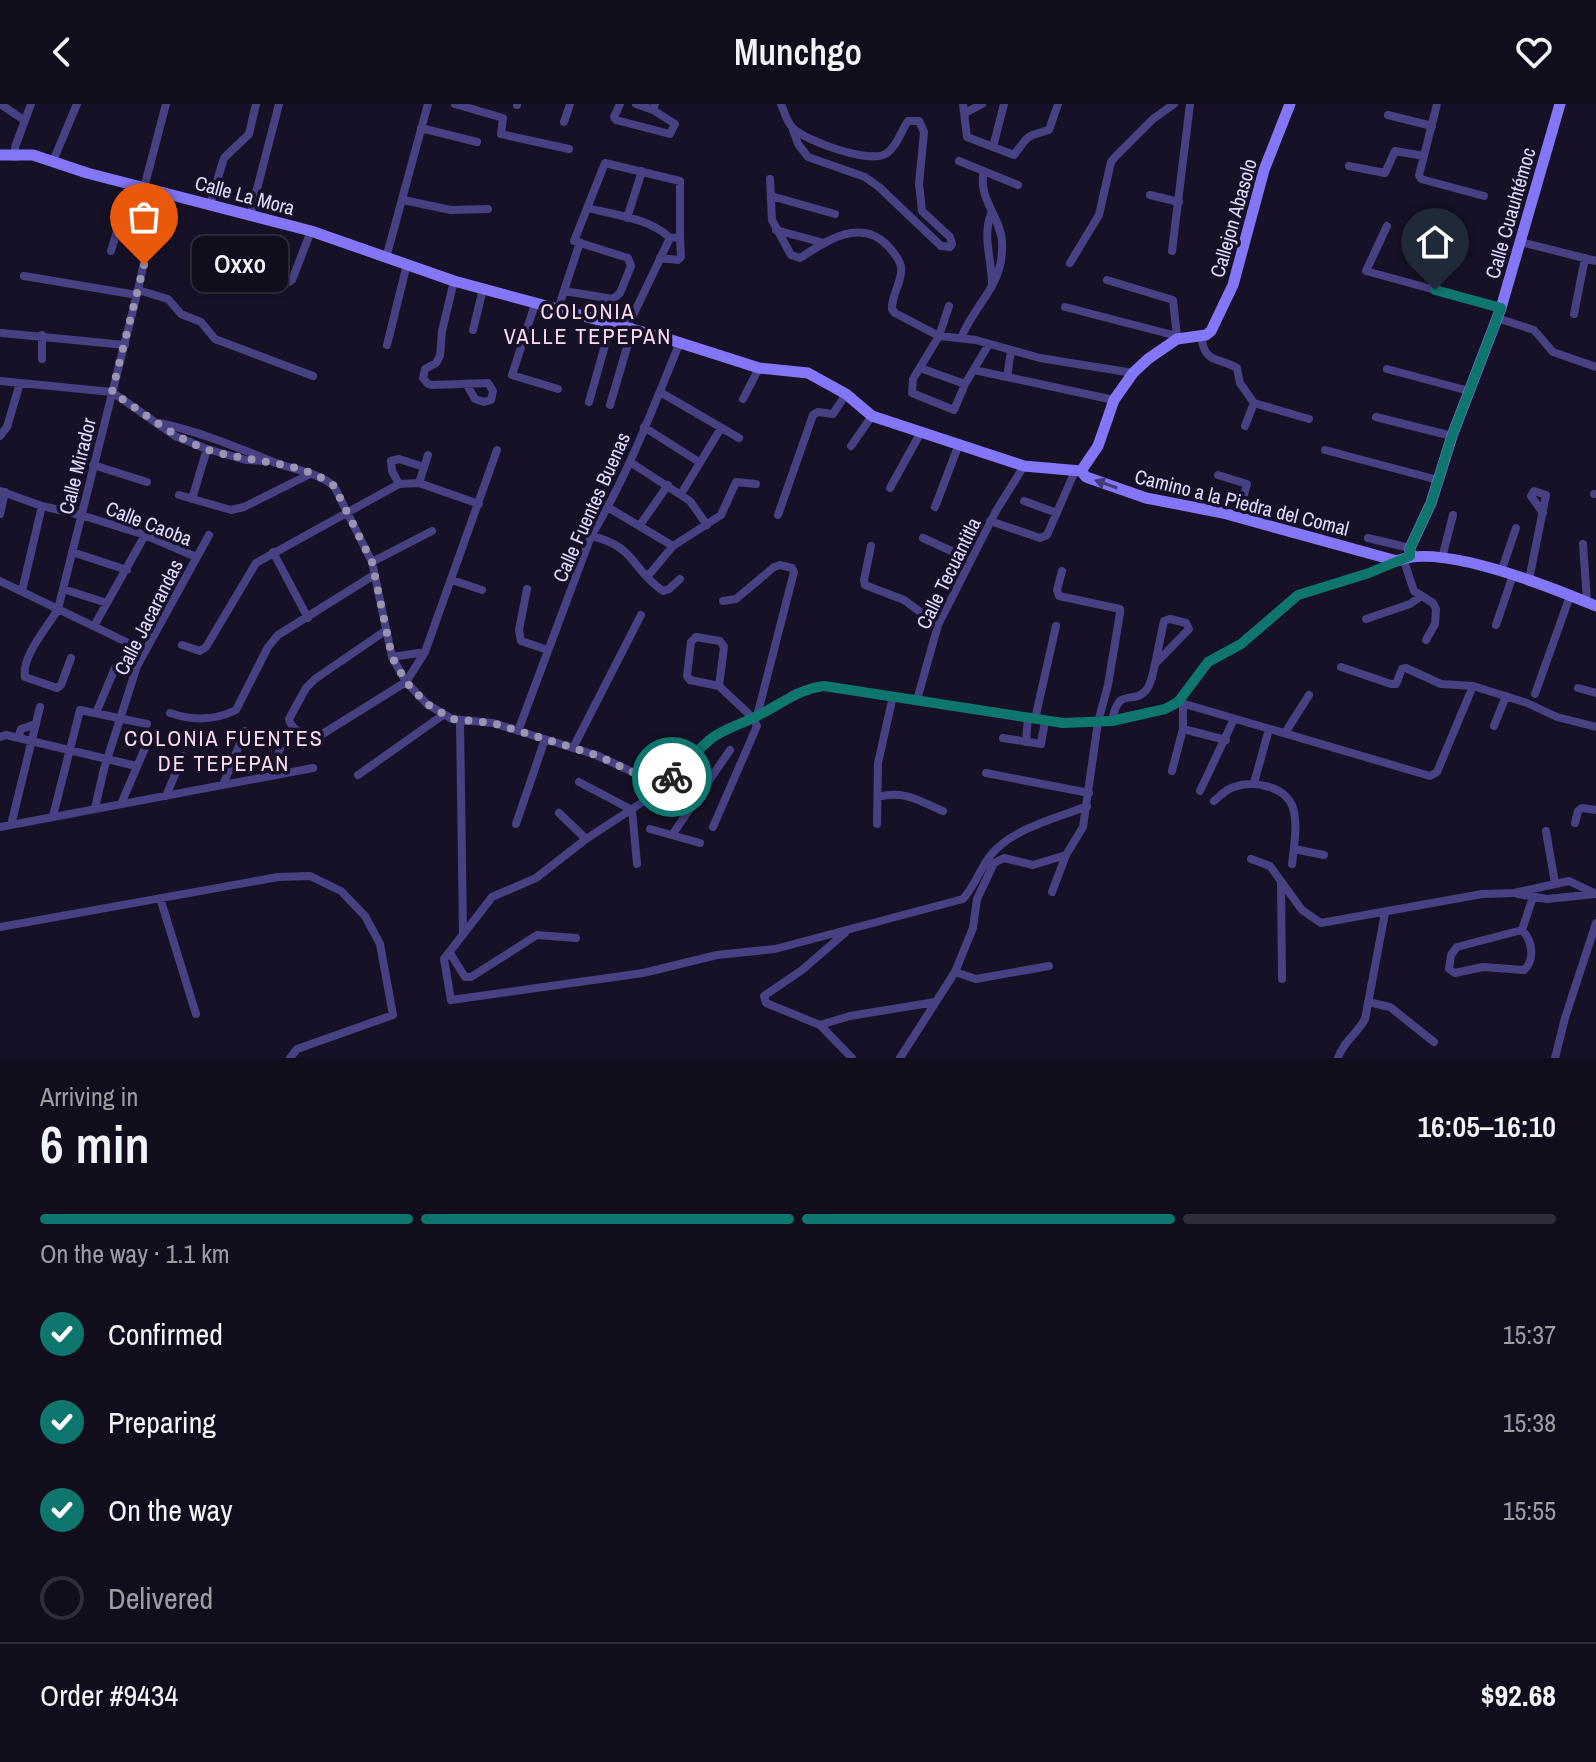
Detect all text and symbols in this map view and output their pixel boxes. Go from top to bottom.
text: Munchgo [734,28,862,76]
icon: back [40,30,84,74]
icon: heart [1512,30,1556,74]
street label: Calle Cuauhtémoc [1478,144,1542,282]
street label: Callejon Abasolo [1203,156,1263,280]
street label: Calle La Mora [192,169,298,221]
pin [110,183,178,265]
icon: bag [122,195,166,239]
pin [1401,208,1469,290]
icon: home [1413,220,1457,264]
callout: Oxxo [192,237,288,293]
text: Oxxo [214,246,266,281]
district label: COLONIA VALLE TEPEPAN [504,296,672,351]
street label: Calle Mirador [52,414,102,517]
street label: Calle Fuentes Buenas [546,428,636,586]
street label: Camino a la Piedra del Comal [1132,462,1352,542]
one-way arrow [1093,478,1117,490]
street label: Calle Caoba [102,494,196,552]
street label: Calle Tecuantitla [909,513,987,633]
street label: Calle Jacarandas [107,554,189,680]
district label: COLONIA FUENTES DE TEPEPAN [124,723,324,778]
courier [632,737,712,817]
icon: bike [650,755,694,799]
text: Arriving in [40,1079,138,1114]
text: 16:05–16:10 [1417,1106,1556,1146]
text: 6 min [40,1109,150,1179]
text: On the way · 1.1 km [40,1236,230,1271]
icon: check [40,1312,84,1356]
text: Confirmed [108,1314,223,1354]
text: 15:37 [1503,1317,1556,1352]
icon: check [40,1400,84,1444]
text: Preparing [108,1402,216,1442]
text: 15:38 [1503,1405,1556,1440]
icon: check [40,1488,84,1532]
text: On the way [108,1490,232,1530]
text: 15:55 [1503,1493,1556,1528]
text: Delivered [108,1578,213,1618]
text: Order #9434 [40,1675,178,1715]
text: $92.68 [1481,1675,1556,1715]

